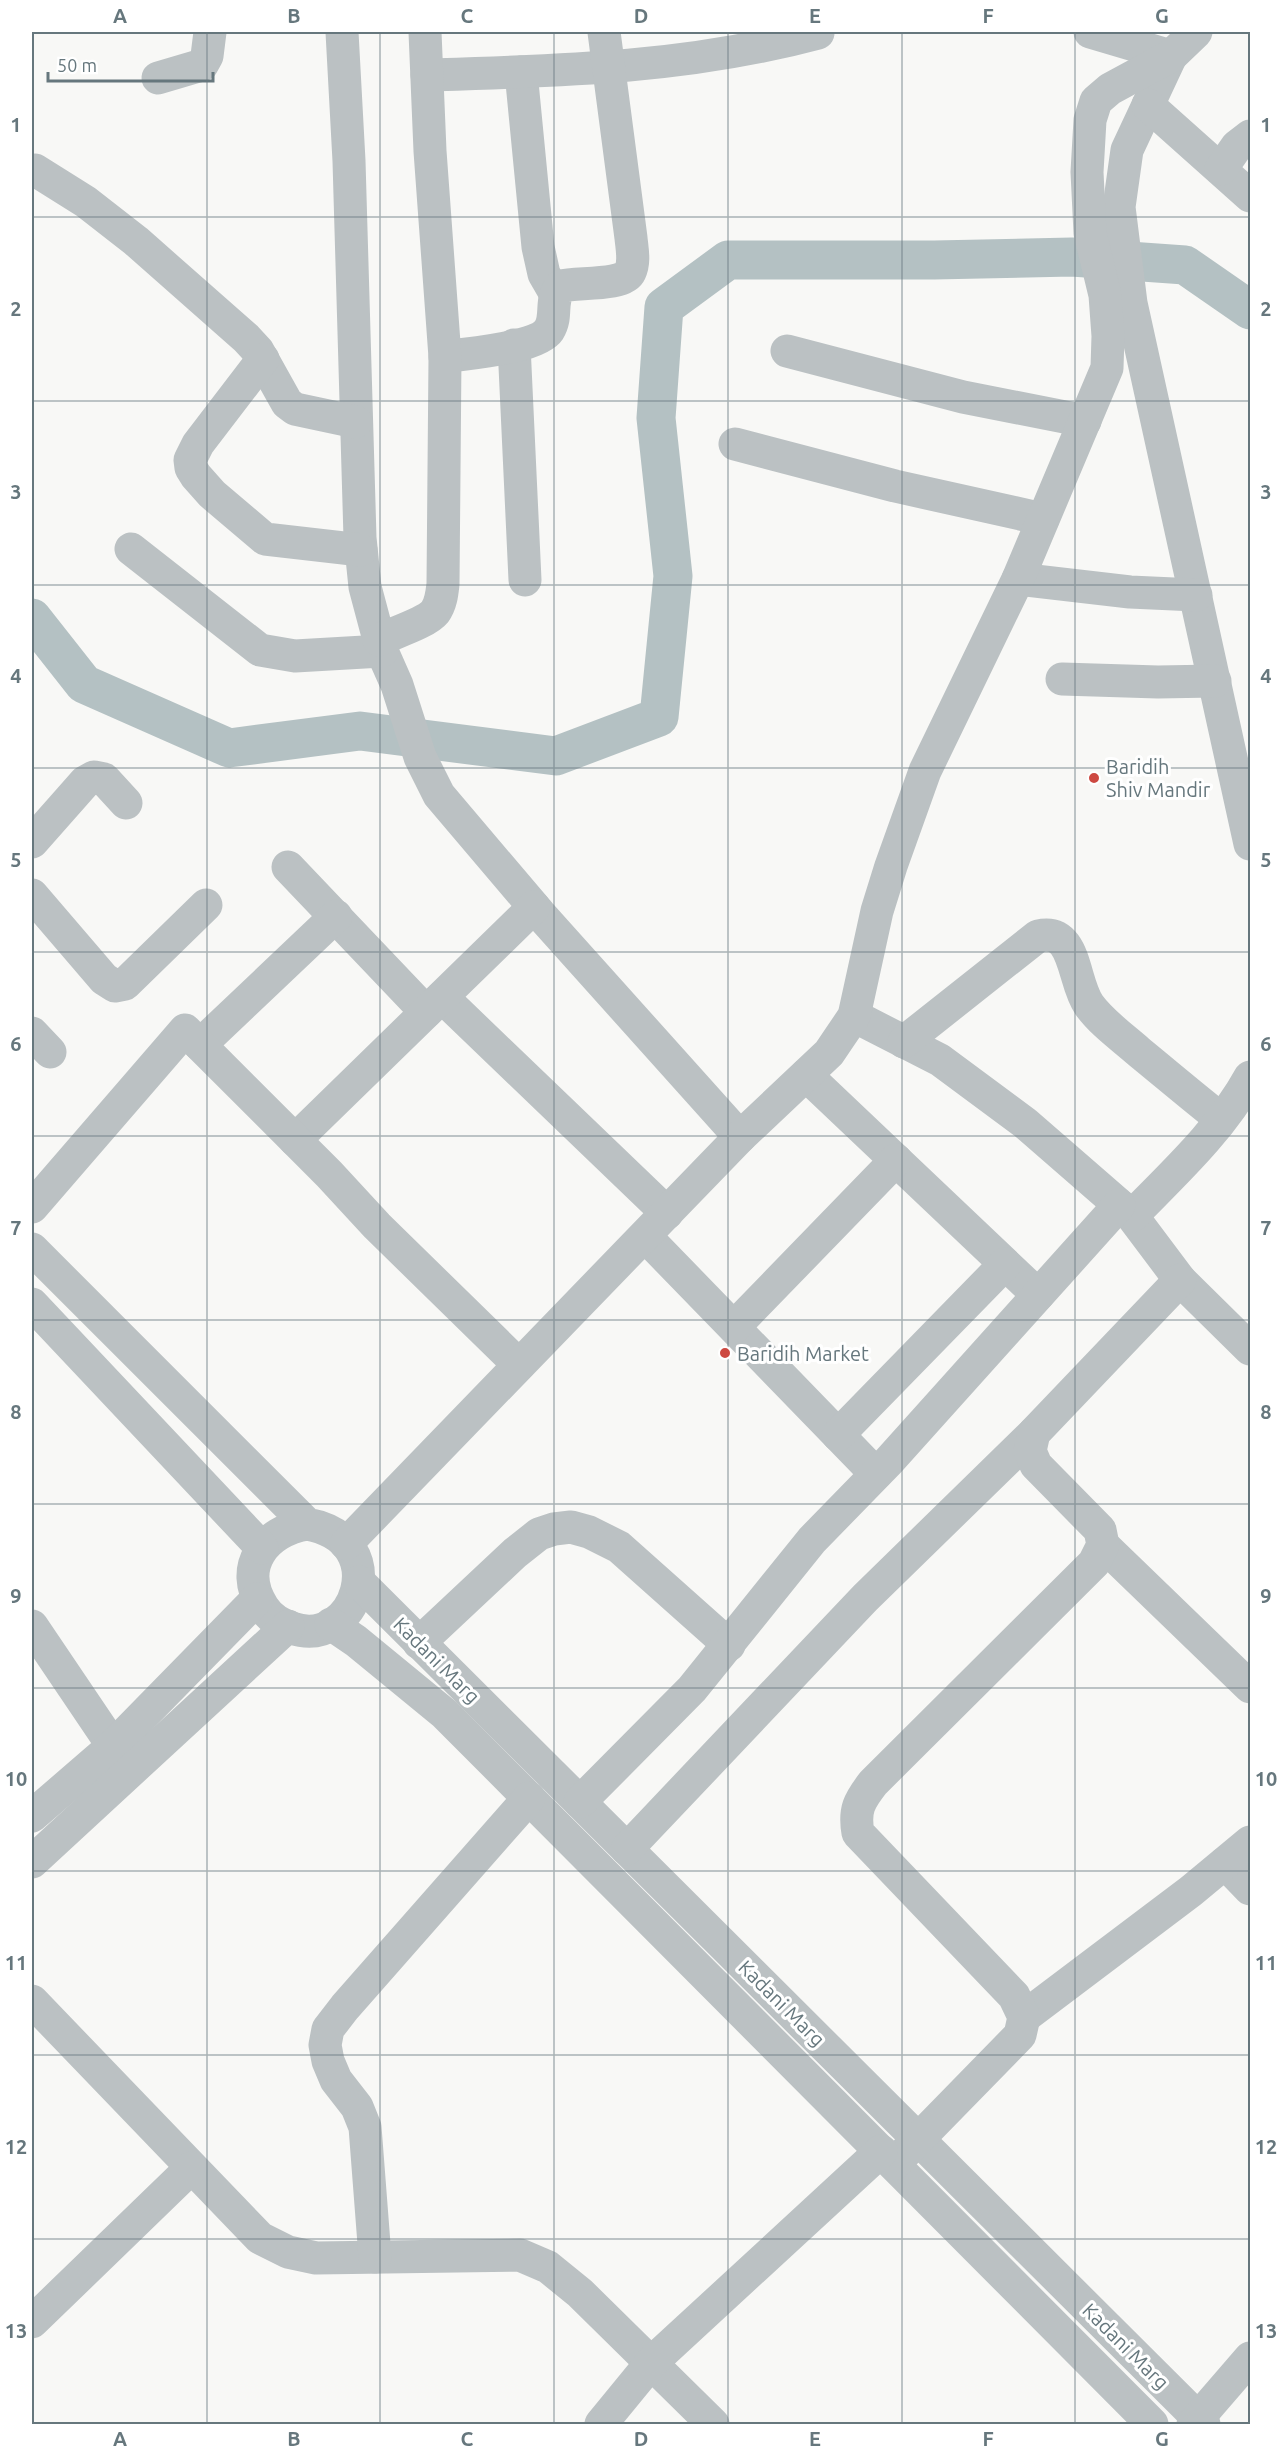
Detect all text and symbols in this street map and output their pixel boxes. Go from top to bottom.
text: A [113,4,127,27]
text: B [287,4,301,27]
text: C [461,4,474,27]
text: D [634,4,648,27]
text: E [809,4,821,27]
text: F [982,4,994,27]
text: G [1155,4,1169,27]
scale bar [48,45,213,83]
text: 50 m [57,55,97,75]
text: 1 [10,113,22,136]
text: 1 [1260,113,1272,136]
text: 2 [10,297,22,320]
text: 2 [1260,297,1272,320]
text: 3 [10,480,22,503]
text: 3 [1260,480,1272,503]
text: 4 [10,664,22,687]
text: 4 [1260,664,1272,687]
place label: Baridih Shiv Mandir [1106,755,1211,801]
marker: Baridih Shiv Mandir [1087,771,1101,785]
text: 5 [10,848,22,871]
text: 5 [1260,848,1272,871]
text: 6 [10,1032,22,1055]
text: 6 [1260,1032,1272,1055]
text: 7 [10,1216,22,1239]
text: 7 [1260,1216,1272,1239]
place label: Baridih Market [737,1342,869,1365]
marker: Baridih Market [718,1346,732,1360]
text: 8 [10,1400,22,1423]
text: 8 [1260,1400,1272,1423]
text: 9 [10,1584,22,1607]
text: 9 [1260,1584,1272,1607]
street label: Kadani Marg [389,1612,485,1708]
text: 10 [5,1767,27,1790]
text: 10 [1255,1767,1277,1790]
text: 11 [5,1951,27,1974]
text: 11 [1255,1951,1277,1974]
street label: Kadani Marg [734,1955,830,2051]
text: 12 [5,2135,27,2158]
text: 12 [1255,2135,1277,2158]
street label: Kadani Marg [1078,2298,1174,2394]
text: 13 [5,2319,27,2342]
text: 13 [1255,2319,1277,2342]
text: A [113,2427,127,2450]
text: B [287,2427,301,2450]
text: C [461,2427,474,2450]
text: D [634,2427,648,2450]
text: E [809,2427,821,2450]
text: F [982,2427,994,2450]
text: G [1155,2427,1169,2450]

